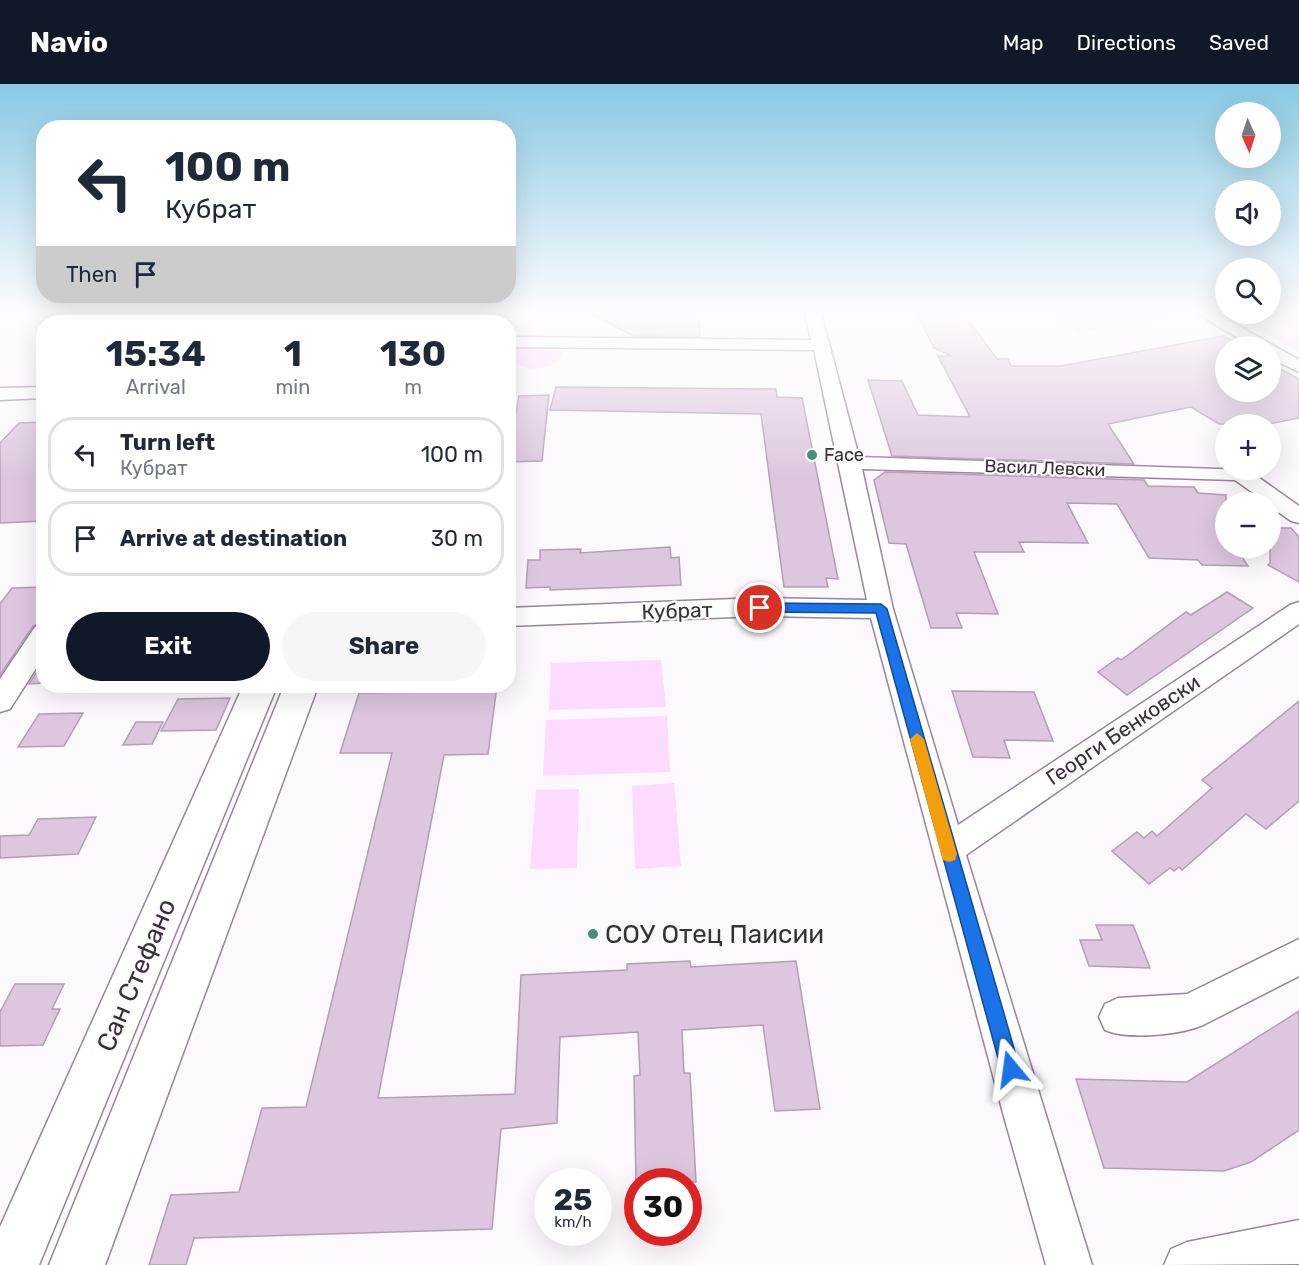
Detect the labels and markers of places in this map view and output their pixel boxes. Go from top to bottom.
place label: Face [824,444,864,466]
marker: Face [805,448,819,462]
pin [734,582,785,633]
place label: СОУ Отец Паисии [605,919,824,950]
marker: СОУ Отец Паисии [586,927,600,941]

